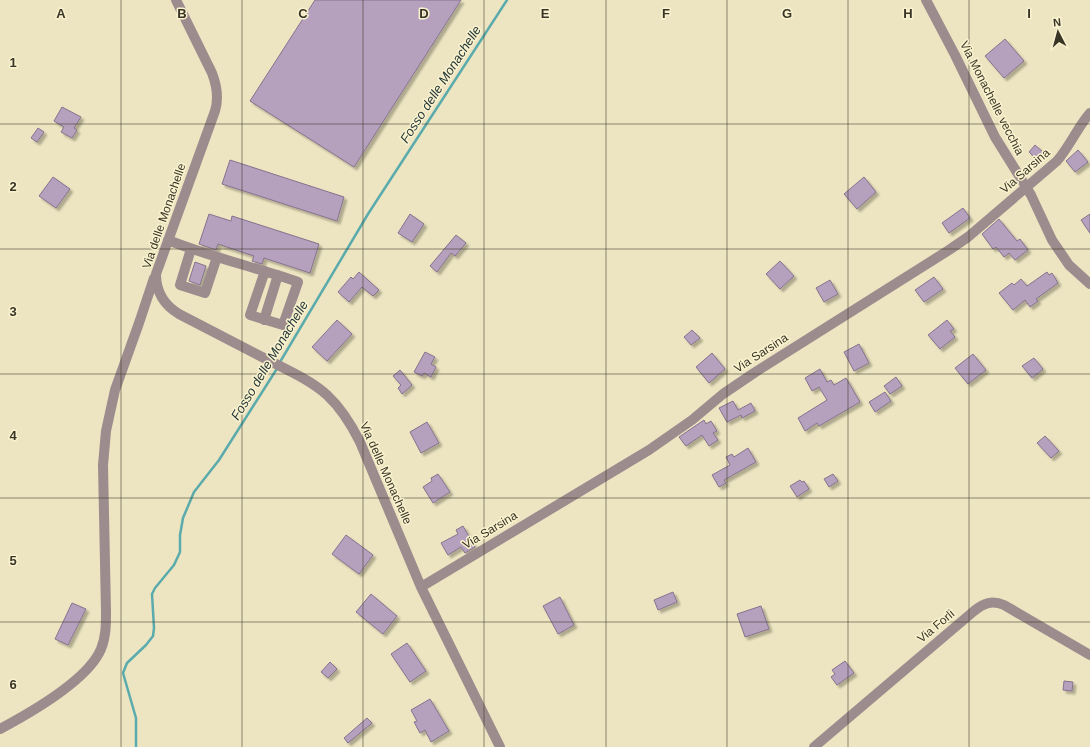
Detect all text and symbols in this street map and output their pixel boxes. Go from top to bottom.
text: A [56,6,66,21]
text: B [177,6,187,21]
text: C [298,6,308,21]
text: D [419,6,429,21]
text: E [541,6,550,21]
text: F [662,6,670,21]
text: G [782,6,792,21]
text: H [903,6,913,21]
text: I [1027,6,1031,21]
north arrow [1038,12,1078,52]
text: N [1052,16,1062,28]
water label: Fosso delle Monachelle [397,23,484,146]
street label: Via Monachelle vecchia [957,39,1027,158]
text: 1 [9,55,17,70]
street label: Via Sarsina [997,145,1053,196]
street label: Via delle Monachelle [139,161,189,271]
text: 2 [9,179,17,194]
water label: Fosso delle Monachelle [228,298,311,423]
text: 3 [9,304,17,319]
street label: Via Sarsina [732,330,791,376]
street label: Via delle Monachelle [357,420,415,527]
text: 4 [9,428,17,443]
street label: Via Sarsina [460,508,520,552]
text: 5 [9,553,17,568]
street label: Via Forlì [914,606,958,646]
text: 6 [9,677,17,692]

